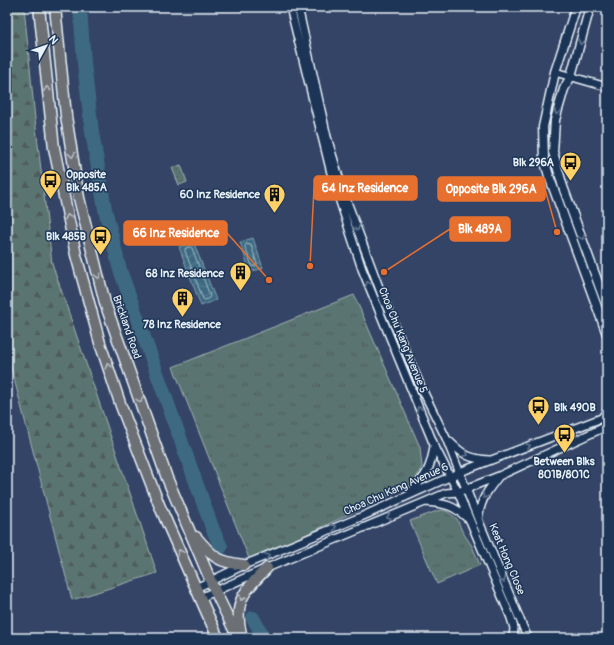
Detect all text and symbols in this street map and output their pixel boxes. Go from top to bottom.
north arrow [26,26,66,66]
text: N [46,33,61,47]
one-way arrow [577,38,585,45]
one-way arrow [43,86,52,92]
one-way arrow [553,109,562,116]
bus stop icon: Blk 296A [557,149,583,182]
one-way arrow [67,152,76,158]
place label: Blk 296A [513,156,555,169]
bus stop icon: Opposite Blk 485A [38,167,64,200]
place label: Opposite Blk 485A [66,168,108,194]
callout: 64 Inz Residence [314,176,417,200]
callout: Opposite Blk 296A [438,177,545,201]
building icon: 60 Inz Residence [262,181,288,214]
text: 64 Inz Residence [322,181,409,196]
text: Opposite Blk 296A [445,182,537,197]
place label: 60 Inz Residence [180,188,261,201]
one-way arrow [64,214,72,220]
callout: Blk 489A [450,217,510,241]
callout: 66 Inz Residence [124,221,227,245]
text: Blk 489A [458,222,502,237]
bus stop icon: Blk 485B [88,223,114,256]
one-way arrow [353,224,361,231]
text: 66 Inz Residence [133,226,220,241]
place label: Blk 485B [46,230,86,243]
one-way arrow [577,234,585,241]
building icon: 68 Inz Residence [227,260,253,293]
place label: 68 Inz Residence [146,267,225,280]
one-way arrow [94,273,102,280]
one-way arrow [365,281,373,288]
building icon: 78 Inz Residence [169,285,195,318]
street label: Choa Chu Kang Avenue 5 [376,285,430,395]
street label: Brickland Road [110,293,144,361]
place label: 78 Inz Residence [143,318,221,331]
one-way arrow [104,363,112,370]
bus stop icon: Blk 490B [525,394,551,427]
one-way arrow [135,396,143,403]
place label: Blk 490B [554,401,596,414]
one-way arrow [416,405,424,413]
bus stop icon: Between Blks 801B/801C [551,422,577,455]
one-way arrow [524,443,531,451]
one-way arrow [462,450,469,457]
place label: Between Blks 801B/801C [533,455,595,481]
street label: Choa Chu Kang Avenue 6 [342,460,450,518]
one-way arrow [482,492,490,499]
one-way arrow [385,512,393,520]
street label: Keat Hong Close [486,521,528,597]
one-way arrow [330,524,337,532]
one-way arrow [177,549,185,557]
one-way arrow [263,553,271,561]
one-way arrow [499,577,507,584]
one-way arrow [239,594,247,601]

